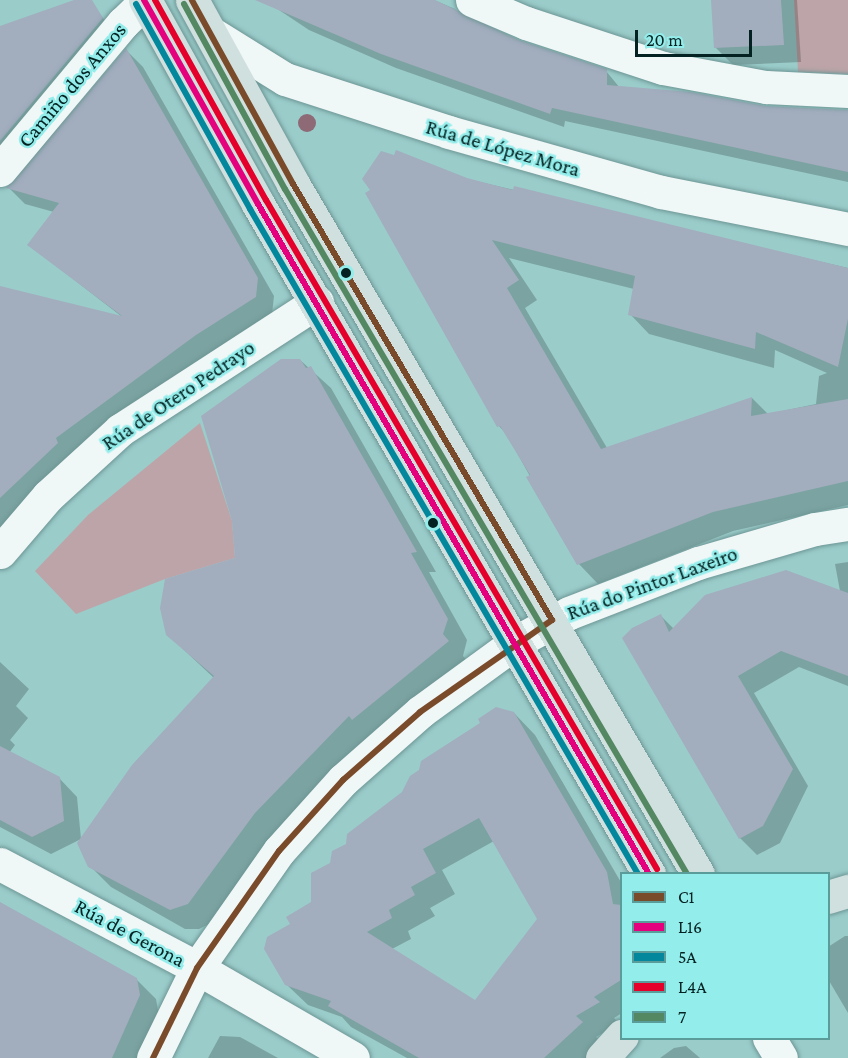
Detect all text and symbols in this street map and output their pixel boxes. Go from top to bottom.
street label: Camiño dos Anxos [13,18,131,152]
scale bar [638,18,755,56]
text: 20 m [646,30,683,50]
street label: Rúa de López Mora [423,114,583,182]
unlabelled marker [340,267,352,279]
street label: Rúa de Otero Pedrayo [97,335,259,455]
unlabelled marker [427,517,439,529]
street label: Rúa do Pintor Laxeiro [563,540,741,626]
legend [620,872,830,1040]
text: C1 [678,887,695,907]
street label: Rúa de Gerona [71,893,189,973]
text: L16 [678,917,702,937]
text: 5A [678,947,696,967]
text: L4A [678,977,706,997]
text: 7 [678,1007,686,1027]

